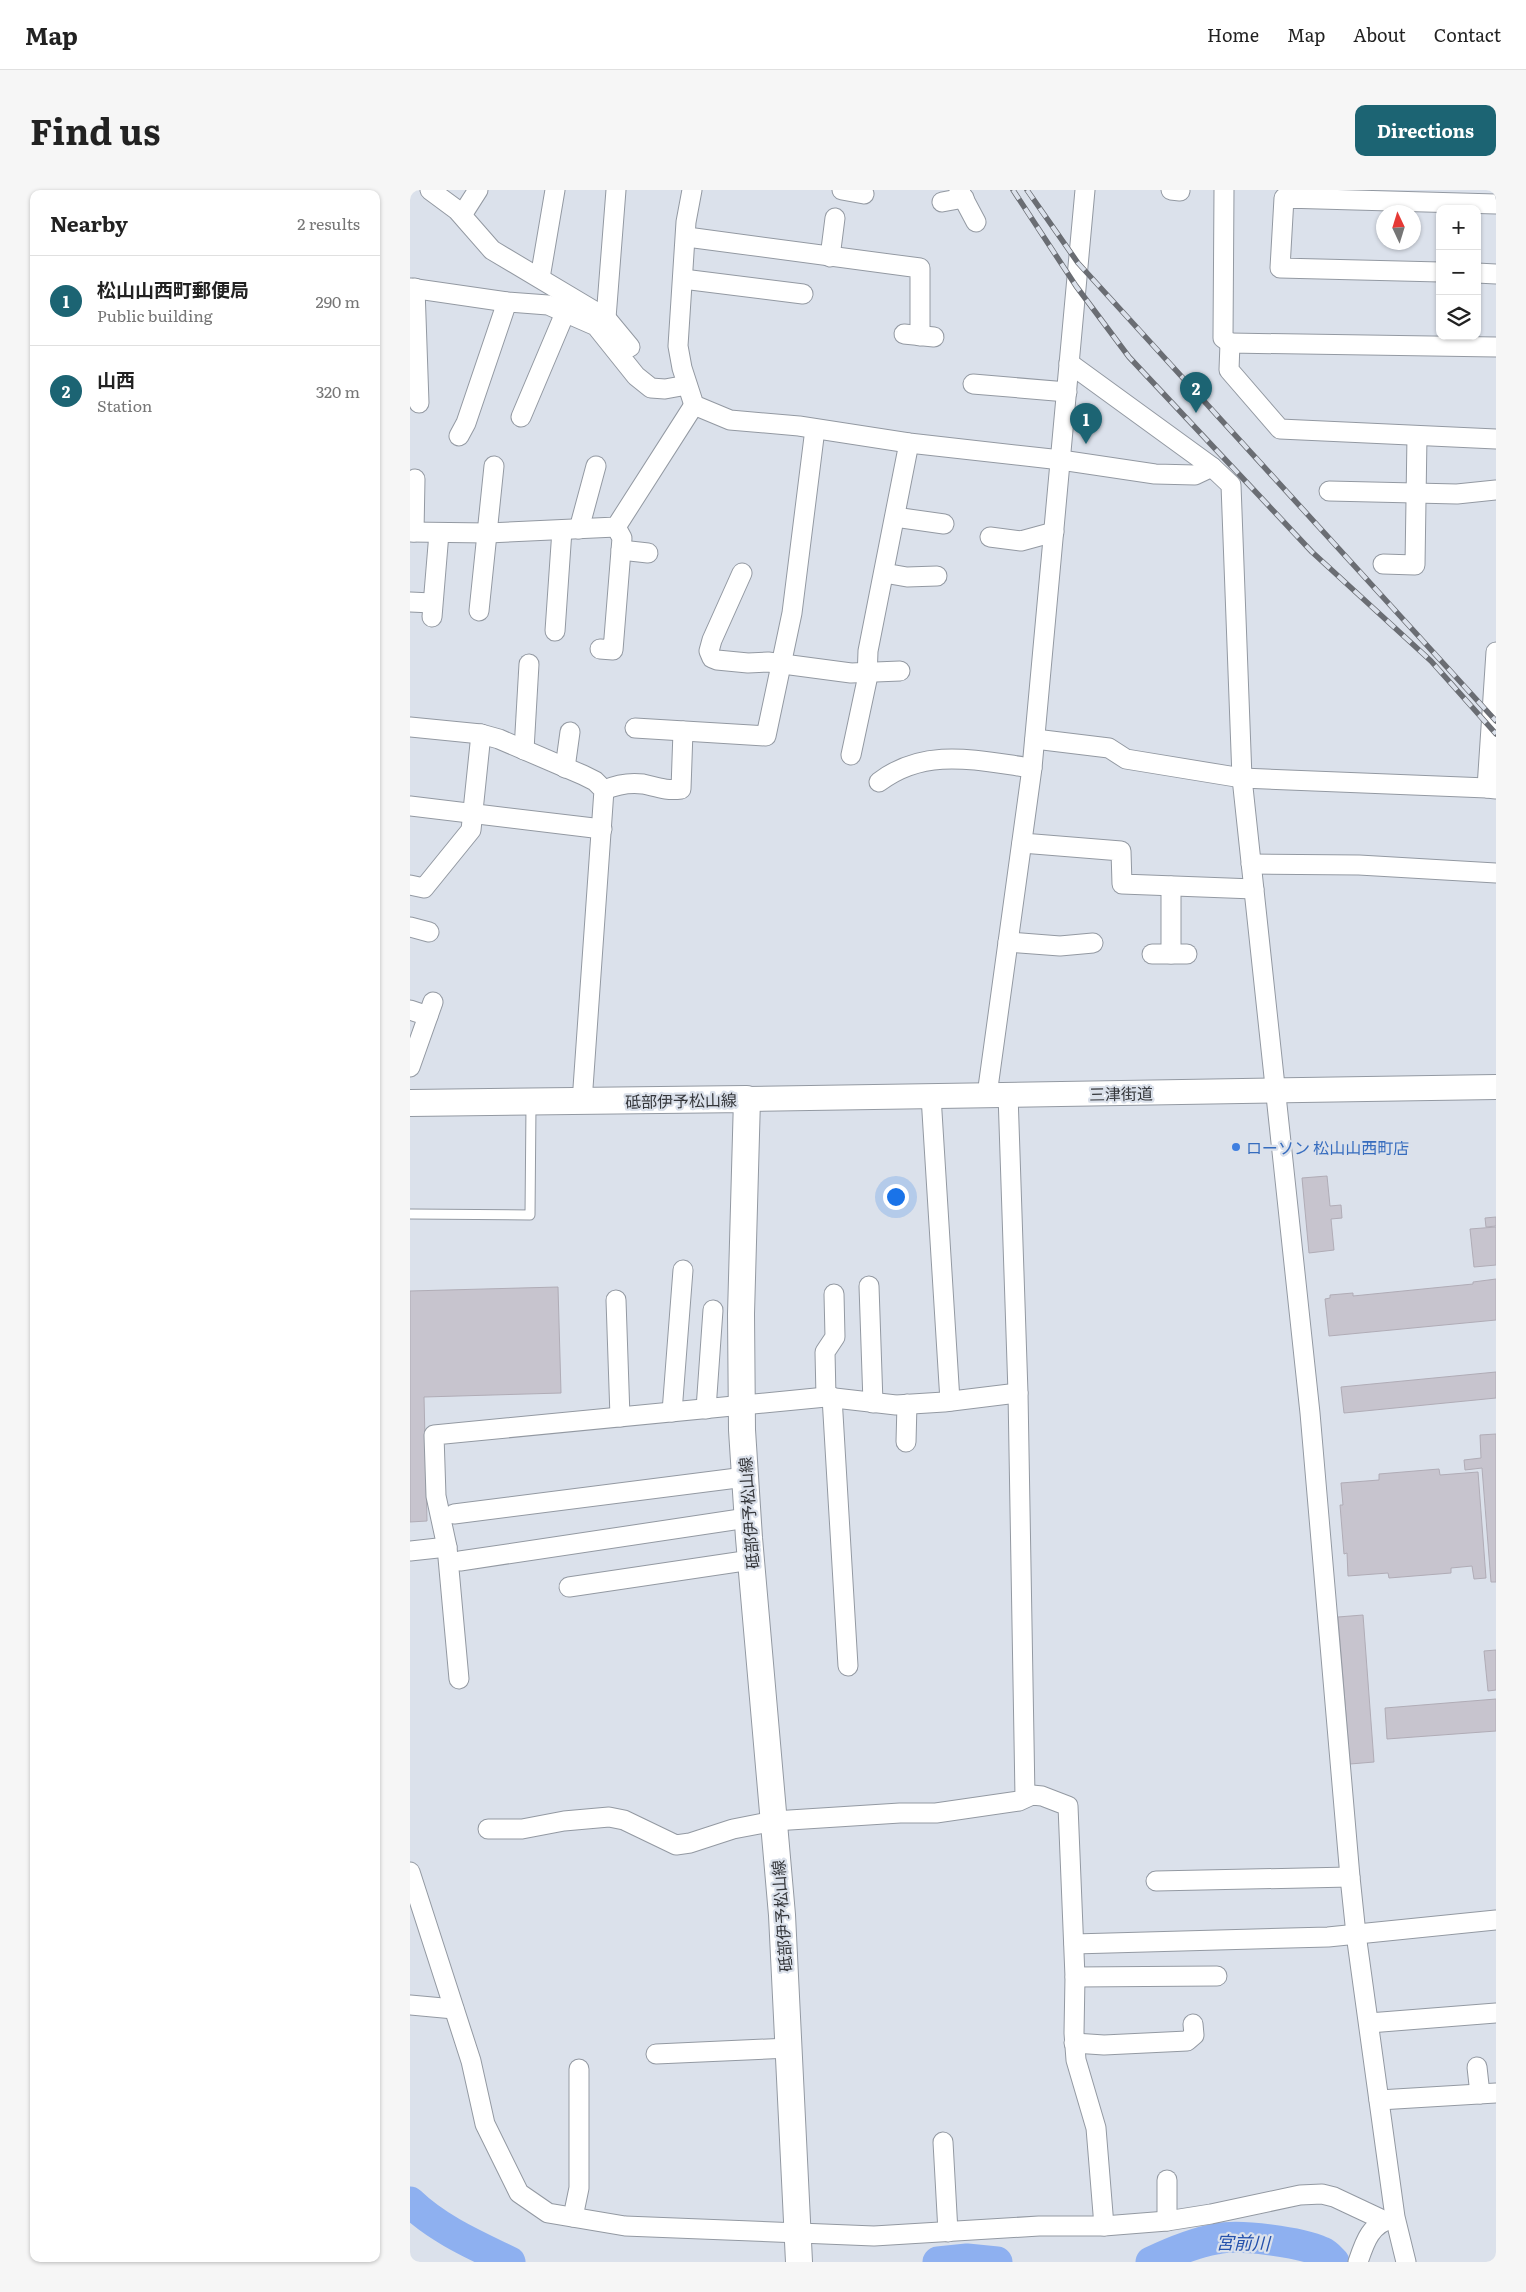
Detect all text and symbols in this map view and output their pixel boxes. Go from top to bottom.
text: Map [25,17,78,52]
text: Home [1207,21,1259,48]
text: Map [1287,21,1325,48]
text: About [1353,21,1406,48]
text: Contact [1434,21,1501,48]
text: Find us [30,104,160,156]
button: Directions [1355,105,1496,156]
north arrow [1376,205,1421,250]
map controls [1436,205,1481,340]
button: + [1436,205,1481,250]
text: Nearby [50,207,128,238]
text: 2 results [297,211,360,235]
button: − [1436,250,1481,295]
text: 松山山西町郵便局 [97,275,249,303]
text: 1 [63,289,69,313]
text: 290 m [316,289,360,313]
button: layers [1436,295,1481,340]
text: Public building [97,303,213,327]
text: 山西 [97,365,135,393]
pin: 2 [1180,372,1212,413]
text: 2 [62,379,70,403]
text: 320 m [316,379,360,403]
text: Station [97,393,152,417]
pin: 1 [1070,403,1102,444]
street label: 三津街道 [1089,1080,1153,1106]
street label: 砥部伊予松山線 [625,1087,737,1113]
place label: ローソン 松山山西町店 [1246,1135,1409,1159]
marker: ローソン 松山山西町店 [1230,1141,1242,1153]
your location [883,1184,909,1210]
street label: 砥部伊予松山線 [732,1456,764,1570]
street label: 砥部伊予松山線 [765,1859,797,1973]
water label: 宮前川 [1216,2228,1272,2256]

